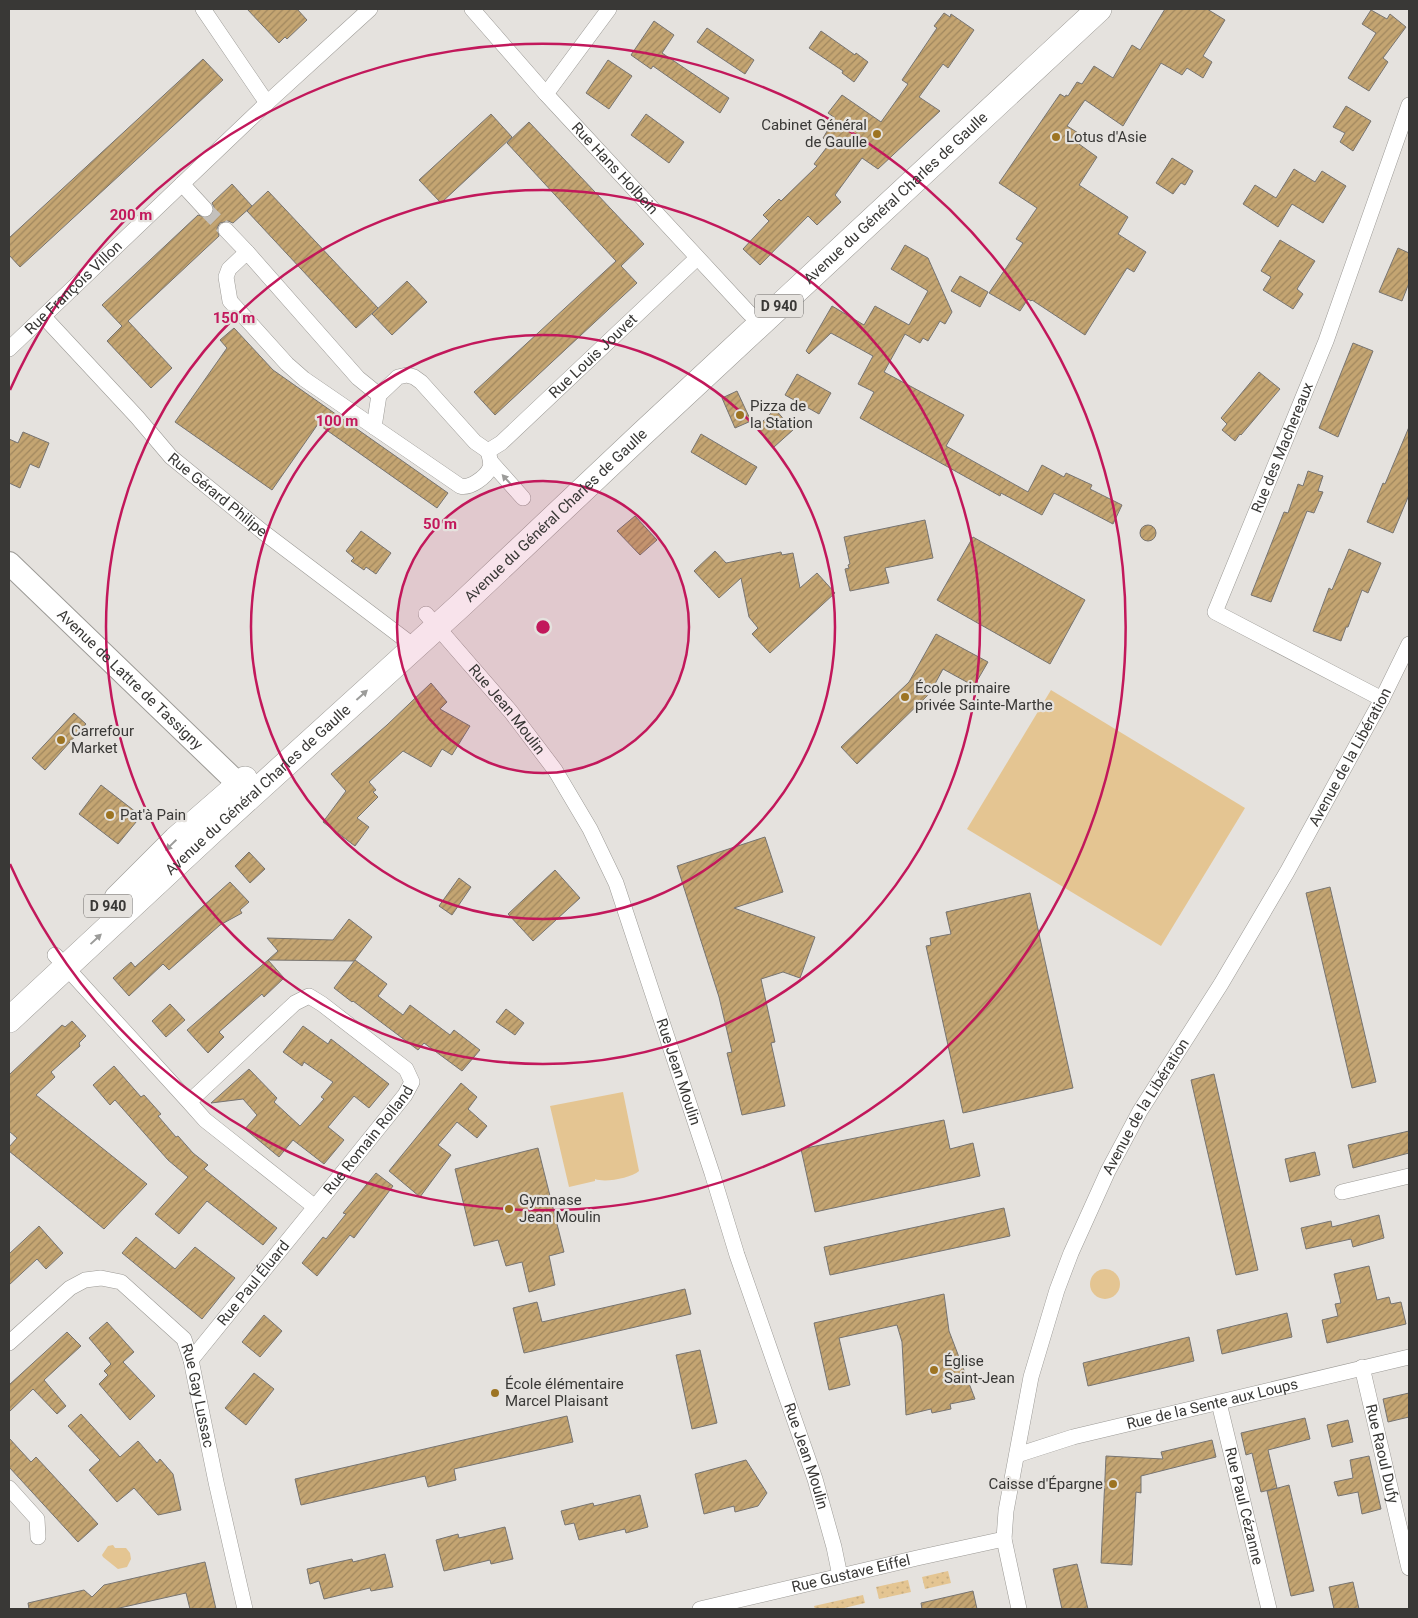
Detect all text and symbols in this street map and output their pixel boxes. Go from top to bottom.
street label: Avenue du Général Charles de Gaulle [800,108,991,288]
place label: Cabinet Général de Gaulle [761,116,867,151]
street label: Rue Hans Holbein [568,118,662,218]
marker: Cabinet Général de Gaulle [871,128,883,140]
place label: Lotus d'Asie [1066,128,1147,146]
marker: Lotus d'Asie [1050,131,1062,143]
text: 200 m [110,206,152,224]
street label: Rue François Villon [21,237,126,338]
road number: D 940 [755,294,803,318]
text: 150 m [213,309,255,327]
street label: Rue Louis Jouvet [545,310,641,402]
street label: Rue des Machereaux [1248,379,1317,515]
place label: Pizza de la Station [750,397,813,432]
marker: Pizza de la Station [734,409,746,421]
text: 100 m [316,412,358,430]
street label: Avenue du Général Charles de Gaulle [461,425,651,606]
street label: Rue Gérard Philipe [164,449,271,541]
one-way arrow [501,475,513,487]
text: 50 m [423,515,457,533]
street label: Avenue de Lattre de Tassigny [54,605,206,754]
centre of rings [534,618,552,636]
street label: Rue Jean Moulin [465,661,549,758]
place label: École primaire privée Sainte-Marthe [915,679,1053,714]
street label: Avenue de la Libération [1305,685,1395,829]
one-way arrow [356,689,368,701]
marker: École primaire privée Sainte-Marthe [899,691,911,703]
street label: Avenue du Général Charles de Gaulle [161,701,354,879]
place label: Carrefour Market [71,722,134,757]
marker: Carrefour Market [55,734,67,746]
place label: Pat'à Pain [120,806,186,824]
marker: Pat'à Pain [104,809,116,821]
one-way arrow [165,839,177,851]
road number: D 940 [84,894,132,918]
one-way arrow [90,933,102,945]
street label: Rue Jean Moulin [652,1016,705,1127]
street label: Avenue de la Libération [1099,1035,1193,1178]
street label: Rue Romain Rolland [320,1083,417,1198]
place label: Gymnase Jean Moulin [519,1191,601,1226]
marker: Gymnase Jean Moulin [503,1203,515,1215]
street label: Rue Paul Éluard [213,1237,293,1329]
street label: Rue Gay Lussac [177,1341,218,1449]
place label: Église Saint-Jean [944,1352,1015,1387]
marker: Église Saint-Jean [928,1364,940,1376]
place label: École élémentaire Marcel Plaisant [505,1375,624,1410]
street label: Rue de la Sente aux Loups [1125,1375,1300,1433]
marker: École élémentaire Marcel Plaisant [489,1387,501,1399]
street label: Rue Jean Moulin [780,1400,832,1511]
street label: Rue Raoul Dufy [1362,1402,1403,1505]
street label: Rue Paul Cézanne [1221,1445,1267,1567]
place label: Caisse d'Épargne [988,1475,1103,1493]
marker: Caisse d'Épargne [1107,1478,1119,1490]
street label: Rue Gustave Eiffel [790,1551,912,1596]

